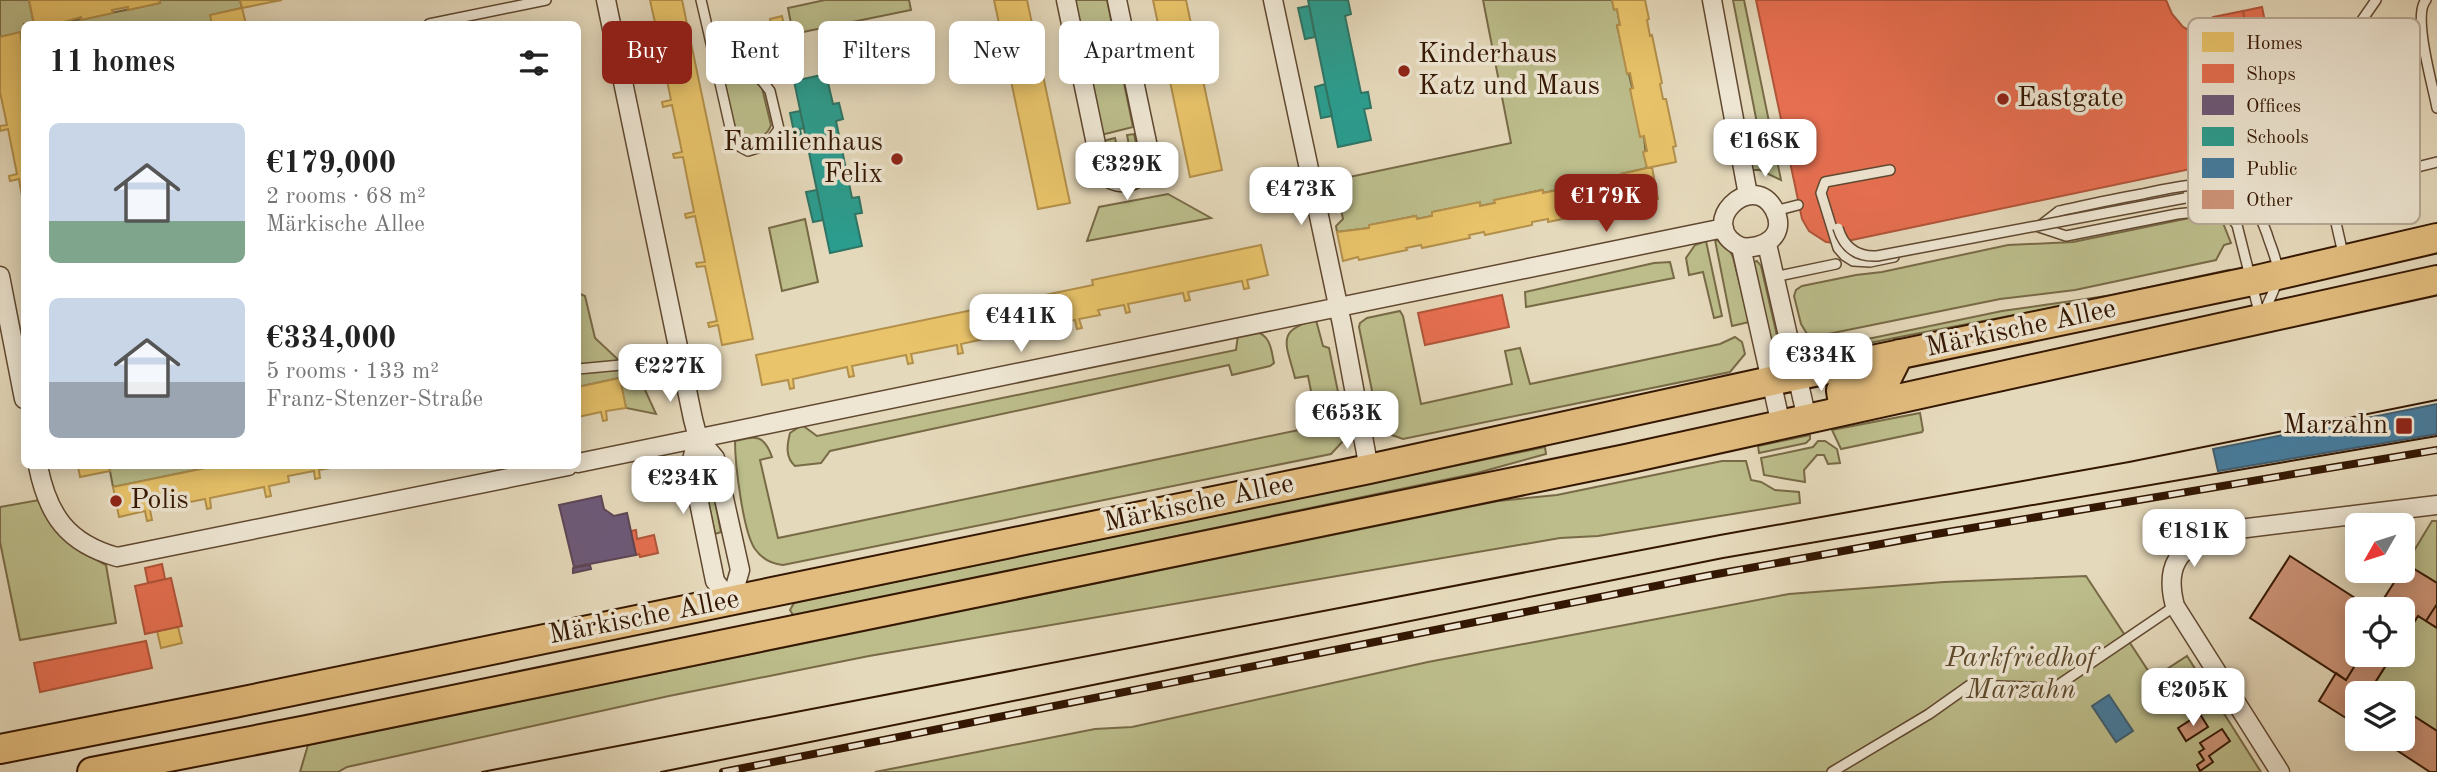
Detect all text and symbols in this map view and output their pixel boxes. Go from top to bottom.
legend [2188,18,2420,224]
chip: Buy [602,21,692,84]
chip: Rent [706,21,804,84]
chip: Filters [818,21,935,84]
chip: New [949,21,1045,84]
chip: Apartment [1059,21,1219,84]
text: Homes [2246,35,2302,54]
place label: Kinderhaus Katz und Maus [1418,41,1600,101]
icon: filters [515,44,553,82]
text: 11 homes [49,48,175,78]
marker: Kinderhaus Katz und Maus [1396,63,1412,79]
text: Shops [2246,66,2296,85]
place label: Eastgate [2017,85,2124,113]
marker: Eastgate [1995,91,2011,107]
text: Offices [2246,98,2301,117]
pin: €168K [1716,120,1814,179]
place label: Familienhaus Felix [723,129,883,189]
text: Schools [2246,129,2309,148]
text: €168K [1729,130,1801,153]
pin: €329K [1078,142,1176,202]
text: €179,000 [266,149,396,179]
icon: home [105,151,189,235]
marker: Familienhaus Felix [889,151,905,167]
text: €329K [1091,153,1163,176]
text: Public [2246,161,2297,180]
pin: €473K [1252,168,1350,227]
pin: €179K [1557,174,1655,234]
text: €473K [1265,178,1337,201]
text: 2 rooms · 68 m² [266,185,426,208]
text: €179K [1570,185,1642,208]
text: Other [2246,192,2293,211]
text: Märkische Allee [266,213,425,236]
pin: €441K [972,294,1070,354]
street label: Märkische Allee [1923,295,2119,363]
text: €441K [985,305,1057,328]
text: €334,000 [266,324,396,354]
icon: home [105,326,189,410]
pin: €334K [1772,334,1870,393]
pin: €227K [621,344,719,404]
text: €334K [1785,344,1857,367]
text: €227K [634,355,706,378]
text: 5 rooms · 133 m² [266,360,439,383]
text: Franz-Stenzer-Straße [266,388,483,411]
pin: €653K [1298,392,1396,451]
text: €653K [1311,402,1383,425]
place label: Marzahn [2283,412,2388,440]
marker: Marzahn [2394,416,2414,436]
pin: €234K [634,456,732,516]
text: €234K [647,467,719,490]
street label: Märkische Allee [1101,470,1297,538]
place label: Polis [130,487,189,515]
marker: Polis [108,493,124,509]
pin: €181K [2145,510,2243,569]
north arrow [2345,513,2415,583]
map controls [2345,513,2415,751]
text: €181K [2158,520,2230,543]
street label: Märkische Allee [546,586,742,650]
button: locate [2345,597,2415,667]
park label: Parkfriedhof Marzahn [1945,645,2100,705]
pin: €205K [2144,668,2242,728]
text: €205K [2157,679,2229,702]
button: layers [2345,681,2415,751]

